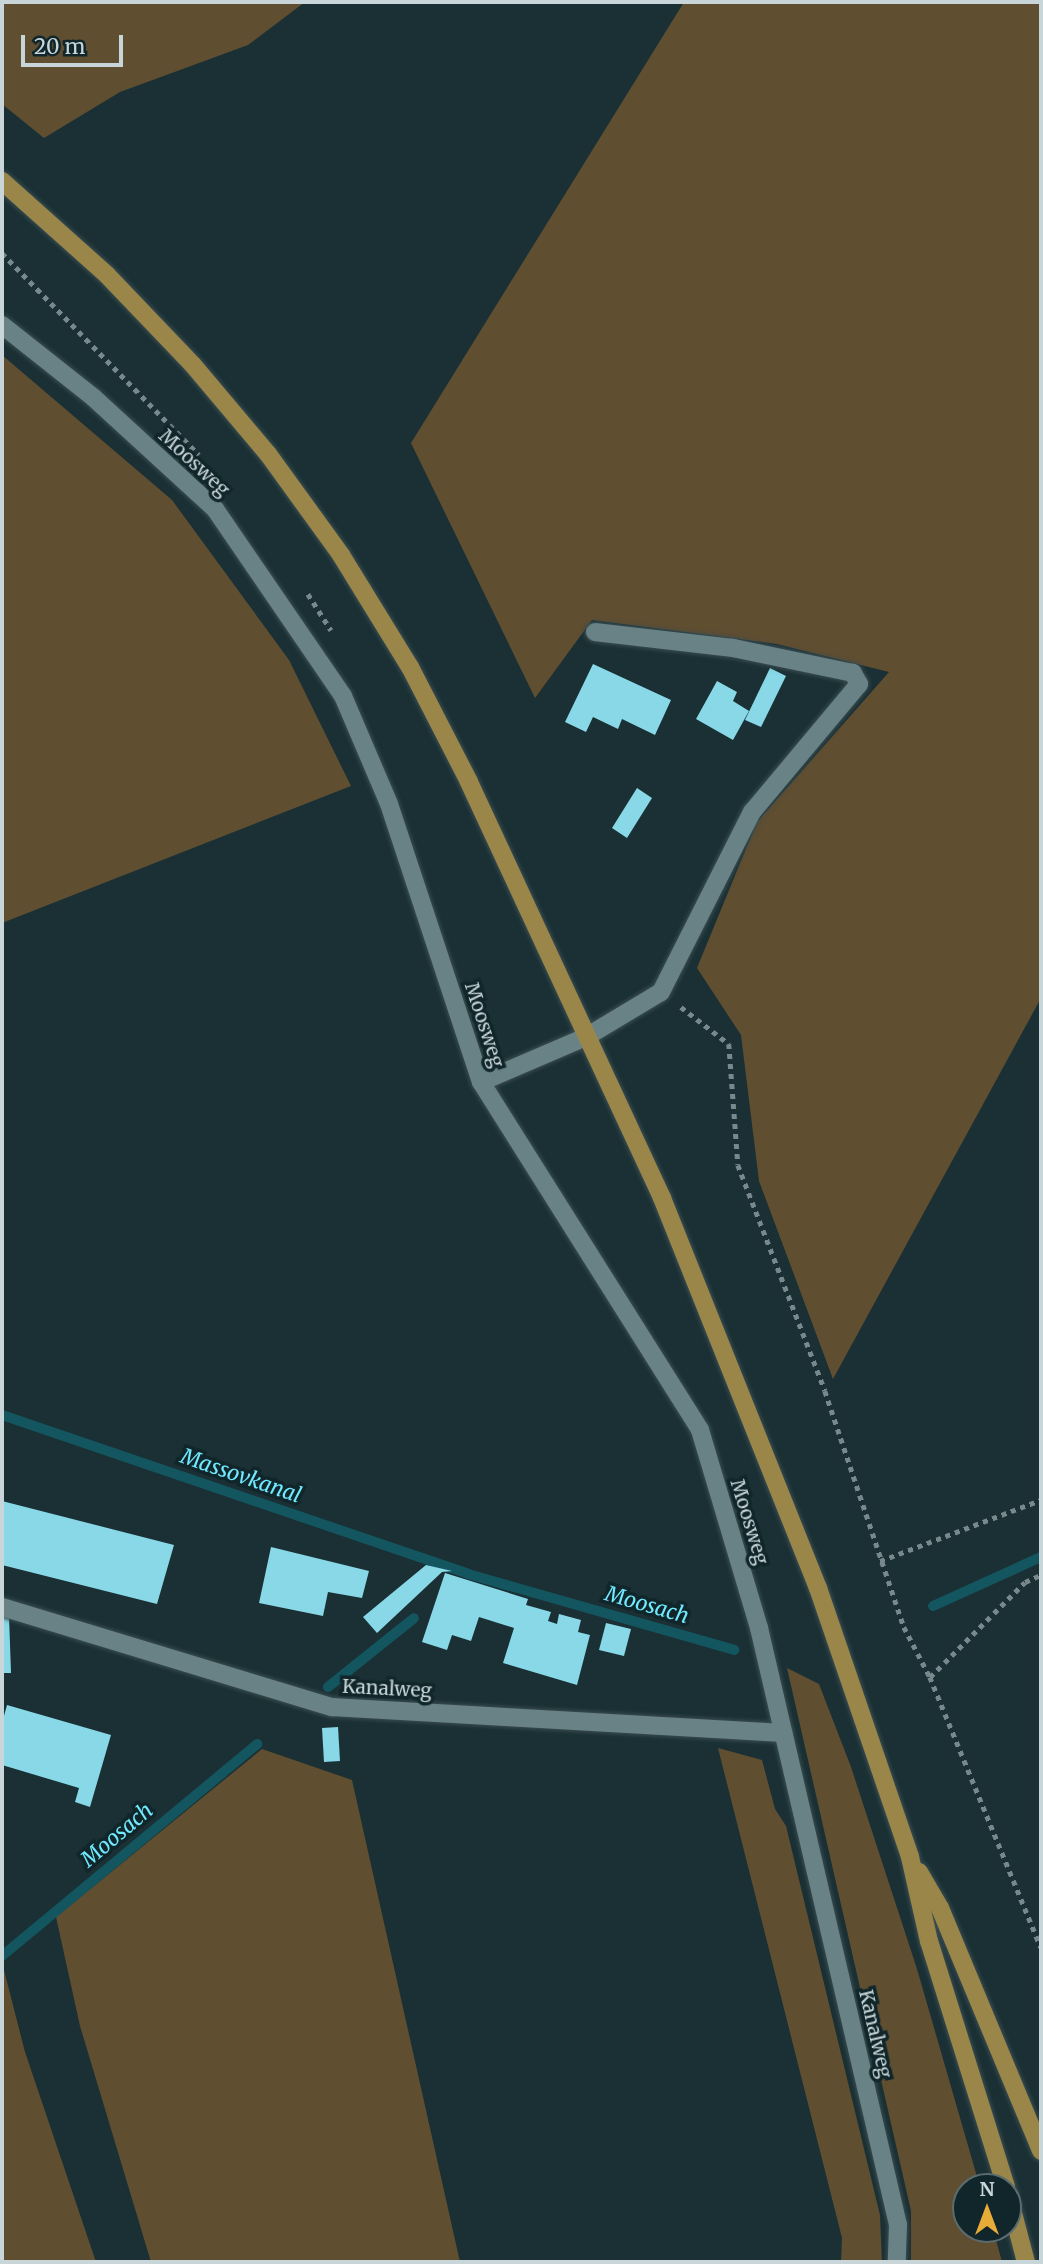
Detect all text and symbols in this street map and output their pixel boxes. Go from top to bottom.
scale bar [24,21,126,65]
text: 20 m [34,33,85,60]
street label: Moosweg [154,425,234,501]
street label: Moosweg [460,980,508,1070]
water label: Massovkanal [177,1444,305,1508]
street label: Moosweg [725,1477,773,1567]
water label: Moosach [602,1581,692,1629]
street label: Kanalweg [342,1675,432,1703]
water label: Moosach [76,1798,158,1872]
street label: Kanalweg [854,1988,896,2080]
north arrow [952,2173,1022,2243]
text: N [979,2177,995,2201]

